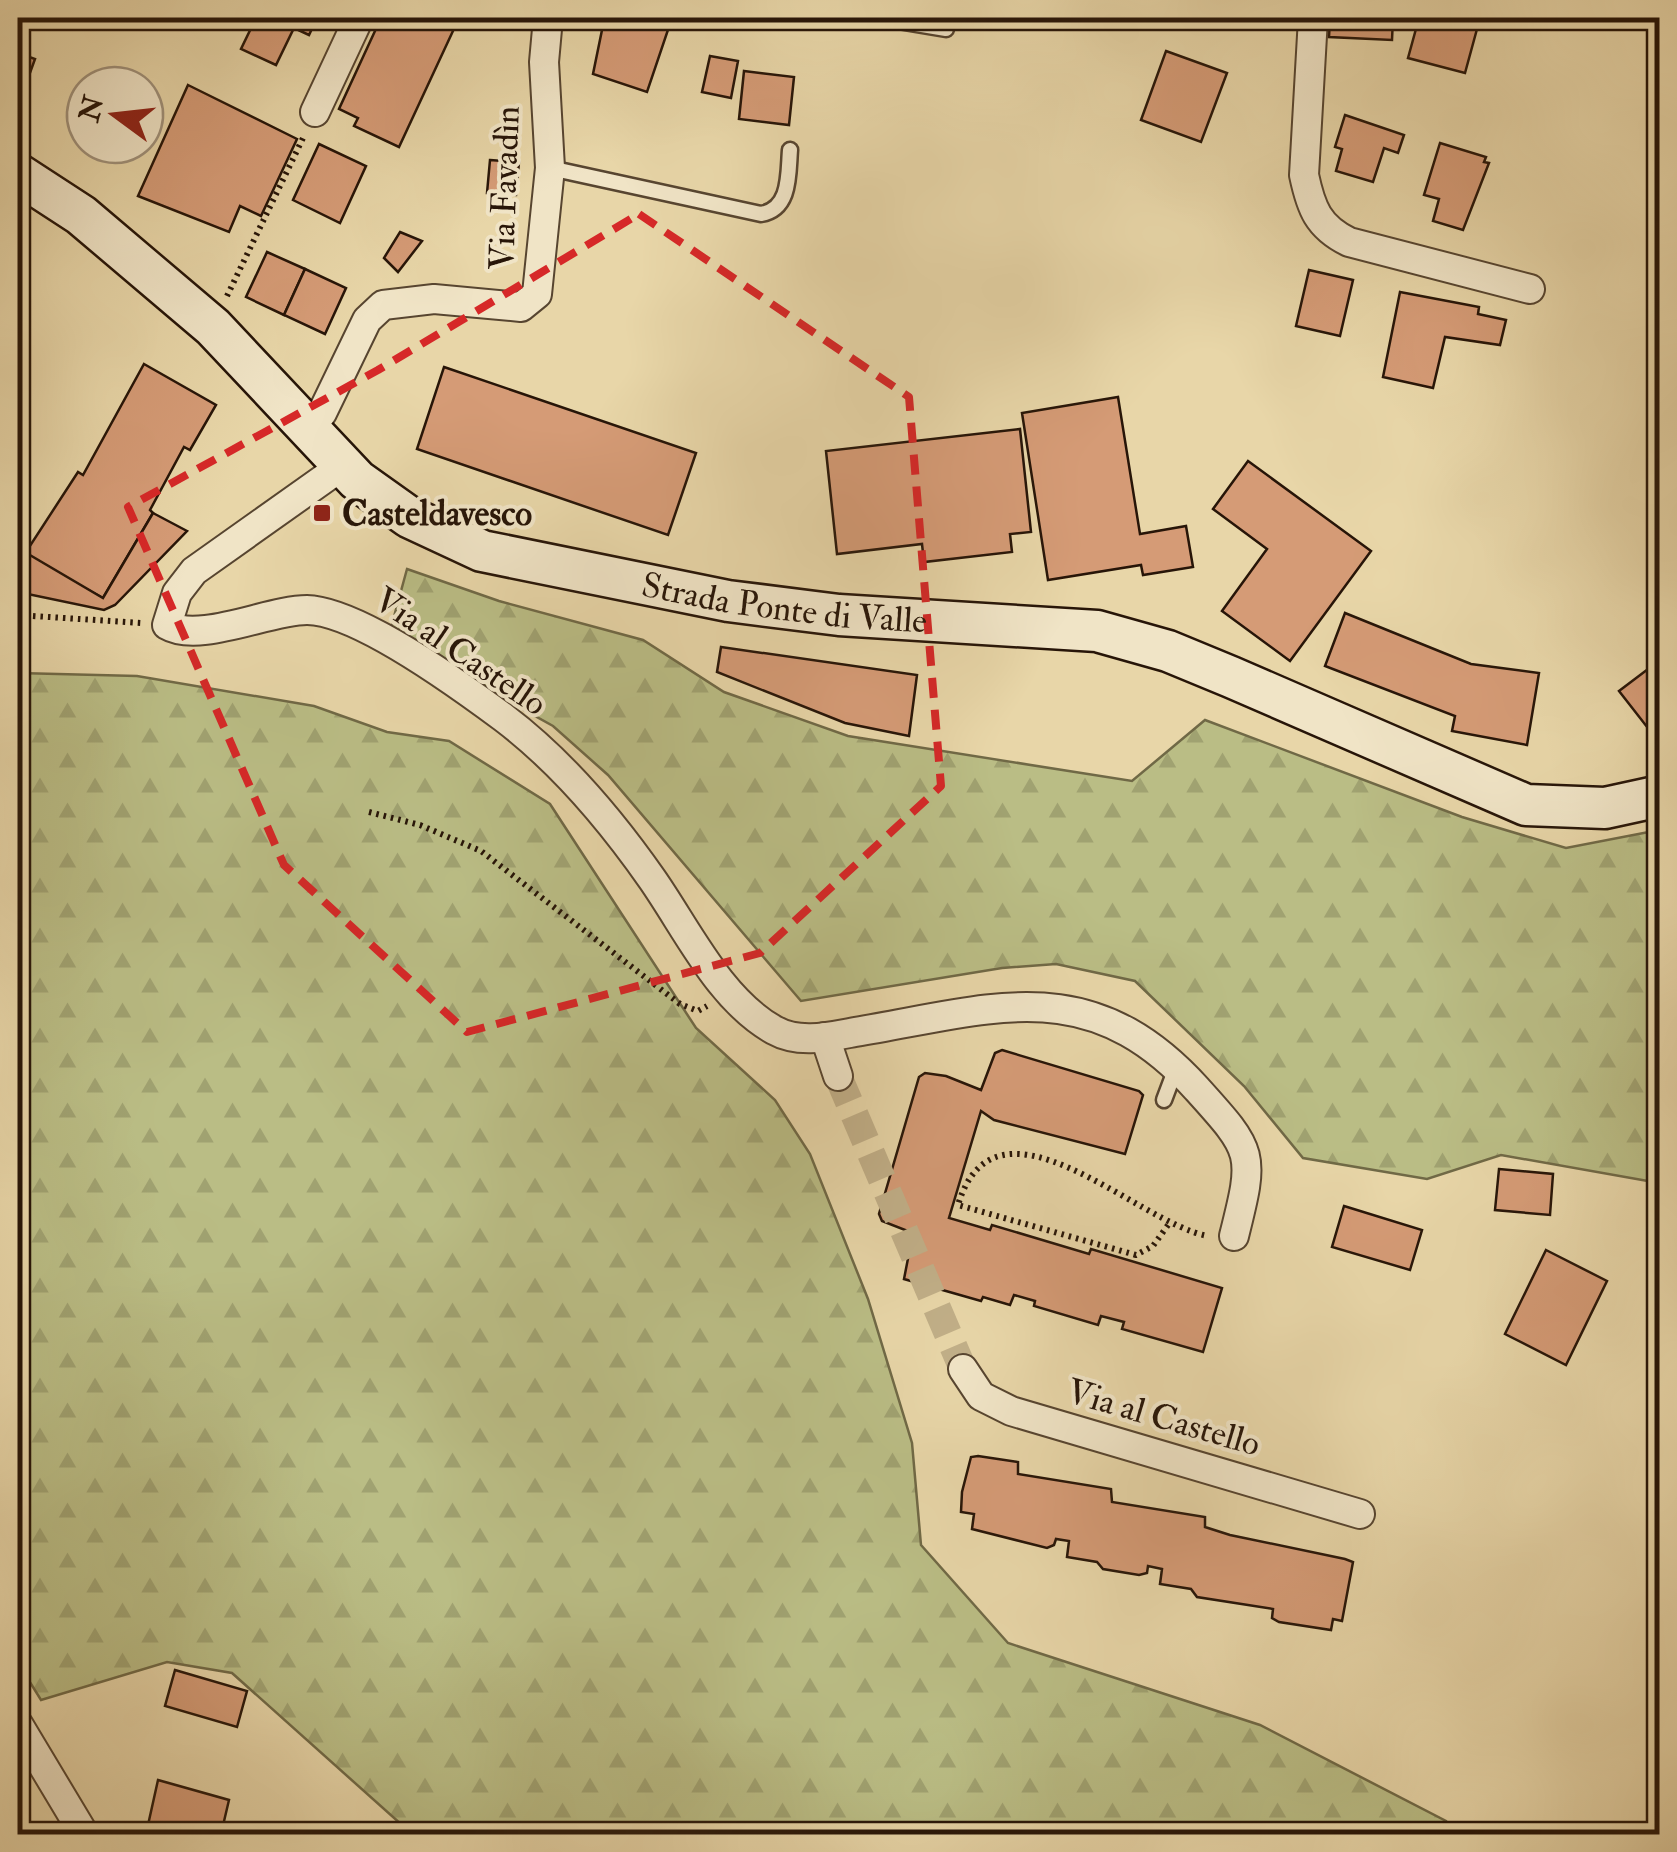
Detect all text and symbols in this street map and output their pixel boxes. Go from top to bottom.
north arrow [65,65,165,165]
text: N [72,91,113,127]
street label: Via Favadìn [480,105,530,271]
place label: Casteldavesco [342,492,532,536]
marker: Casteldavesco [311,502,333,524]
street label: Strada Ponte di Valle [638,563,928,643]
street label: Via al Castello [366,578,555,726]
street label: Via al Castello [1062,1369,1265,1467]

